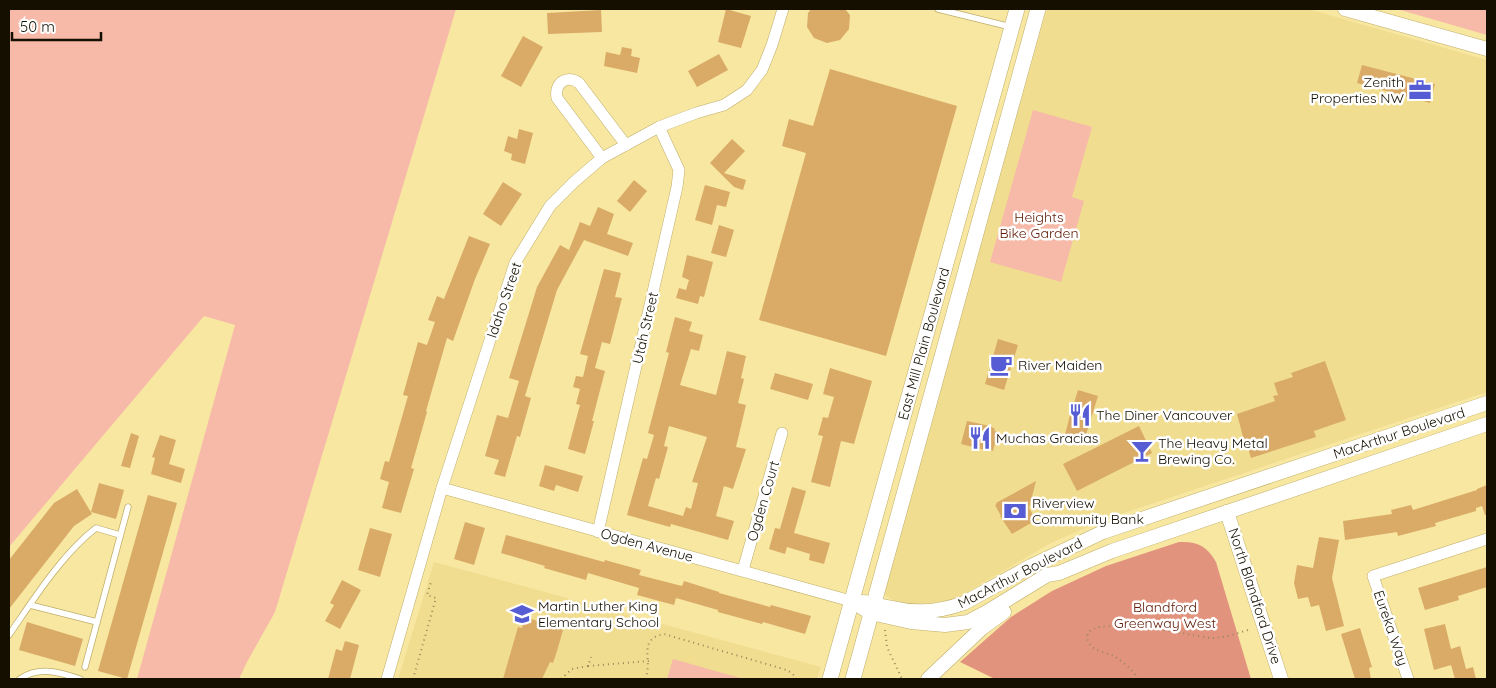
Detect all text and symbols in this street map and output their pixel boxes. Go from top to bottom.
scale bar [12,10,101,42]
text: 50 m [20,17,55,36]
place label: Zenith Properties NW [1311,73,1404,107]
office icon: Zenith Properties NW [1407,77,1433,103]
park label: Heights Bike Garden [999,208,1079,242]
street label: Idaho Street [483,260,525,340]
street label: East Mill Plain Boulevard [894,266,953,422]
street label: Utah Street [628,290,662,366]
cafe icon: River Maiden [988,352,1014,378]
place label: River Maiden [1018,356,1102,374]
restaurant icon: The Diner Vancouver [1067,402,1093,428]
street label: MacArthur Boulevard [1331,403,1467,463]
place label: The Diner Vancouver [1096,406,1233,424]
restaurant icon: Muchas Gracias [967,425,993,451]
place label: Muchas Gracias [996,429,1098,447]
place label: The Heavy Metal Brewing Co. [1158,434,1268,468]
bar icon: The Heavy Metal Brewing Co. [1129,438,1155,464]
street label: Ogden Court [743,458,783,543]
place label: Riverview Community Bank [1032,494,1144,528]
bank icon: Riverview Community Bank [1002,498,1028,524]
street label: Ogden Avenue [599,524,695,566]
street label: North Blandford Drive [1225,526,1286,666]
street label: MacArthur Boulevard [955,534,1085,612]
street label: Eureka Way [1370,588,1412,668]
place label: Martin Luther King Elementary School [538,597,659,631]
park label: Blandford Greenway West [1114,598,1216,632]
school or university icon: Martin Luther King Elementary School [509,601,535,627]

